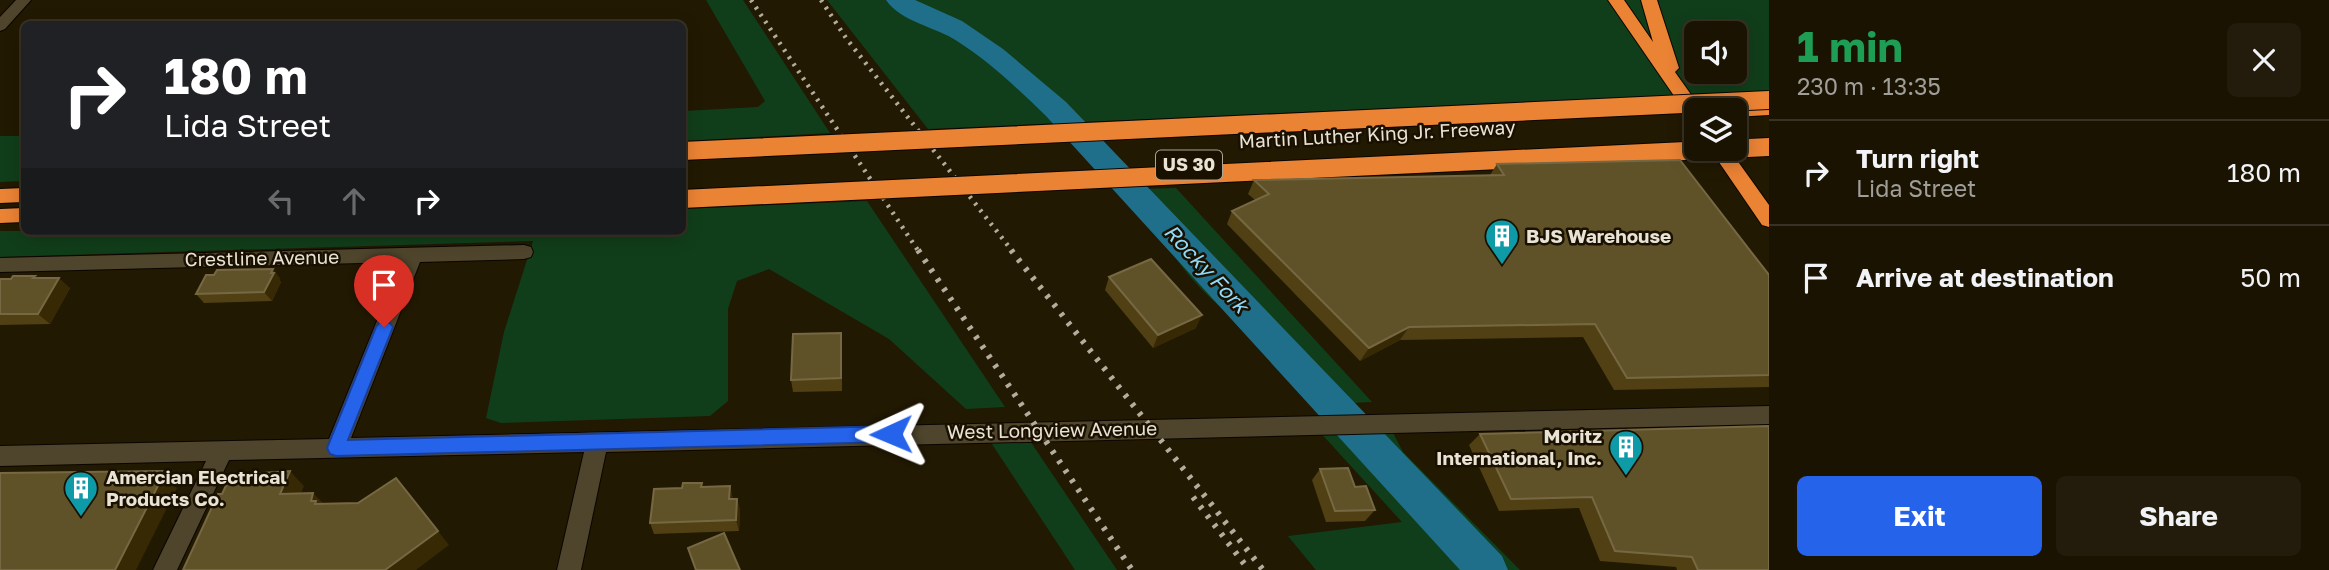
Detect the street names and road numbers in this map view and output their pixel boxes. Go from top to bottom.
street label: Martin Luther King Jr. Freeway [1238,115,1516,152]
road number: US 30 [1156,150,1222,180]
street label: Crestline Avenue [185,245,339,270]
street label: West Longview Avenue [947,416,1157,443]

